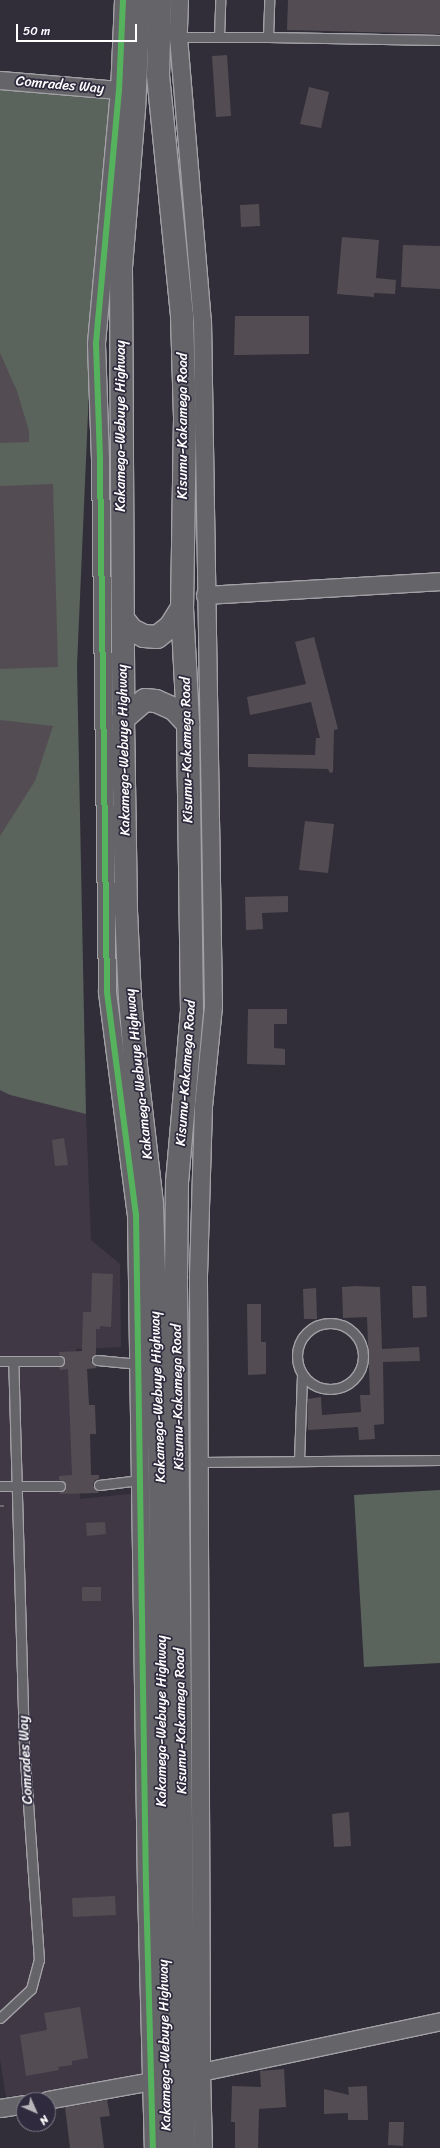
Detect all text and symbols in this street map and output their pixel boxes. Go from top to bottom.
scale bar [18,16,139,42]
text: 50 m [23,20,50,42]
street label: Comrades Way [15,73,105,97]
street label: Kakamega-Webuye Highway [113,340,129,512]
street label: Kisumu-Kakamega Road [175,353,191,499]
street label: Kakamega-Webuye Highway [114,664,134,836]
street label: Kisumu-Kakamega Road [177,677,197,823]
street label: Kakamega-Webuye Highway [122,988,156,1160]
street label: Kisumu-Kakamega Road [173,999,199,1147]
street label: Kakamega-Webuye Highway [147,1311,169,1483]
street label: Kisumu-Kakamega Road [168,1324,188,1470]
street label: Kakamega-Webuye Highway [154,1635,170,1807]
street label: Kisumu-Kakamega Road [171,1648,191,1794]
street label: Comrades Way [15,1715,37,1805]
street label: Kakamega-Webuye Highway [155,1959,175,2131]
north arrow [16,2092,56,2132]
text: N [35,2111,54,2130]

